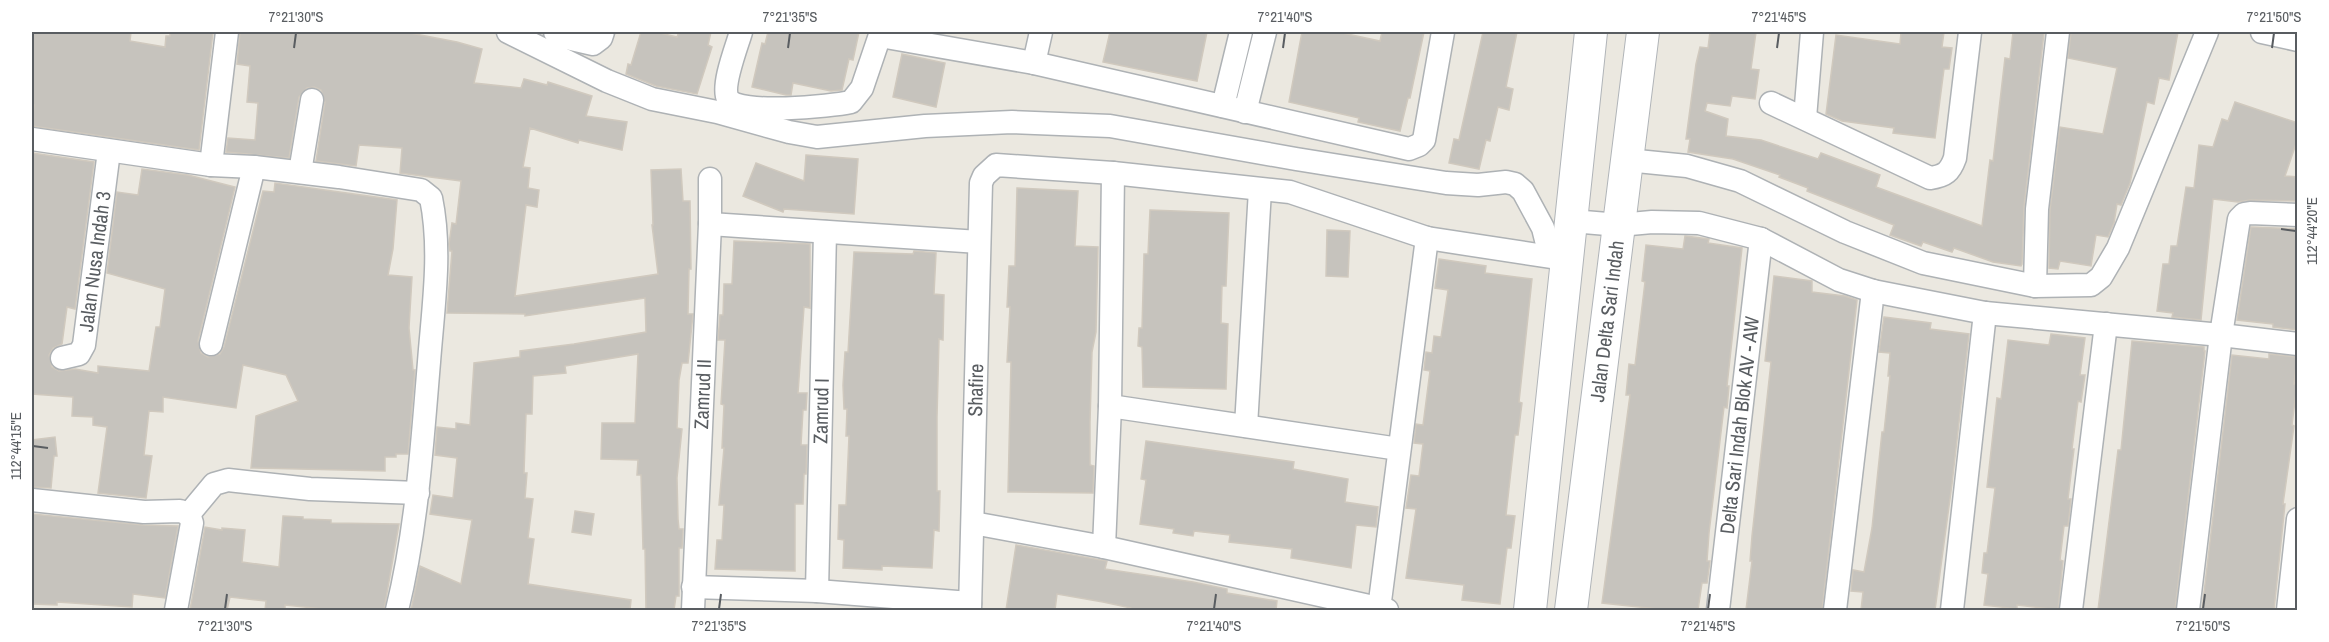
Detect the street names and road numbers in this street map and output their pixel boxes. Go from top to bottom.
street label: Jalan Nusa Indah 3 [72,190,117,333]
street label: Jalan Delta Sari Indah [1583,239,1630,403]
street label: Delta Sari Indah Blok AV - AW [1713,314,1765,535]
street label: Zamrud II [687,359,717,430]
street label: Shafire [961,363,989,417]
street label: Zamrud I [806,378,835,444]

